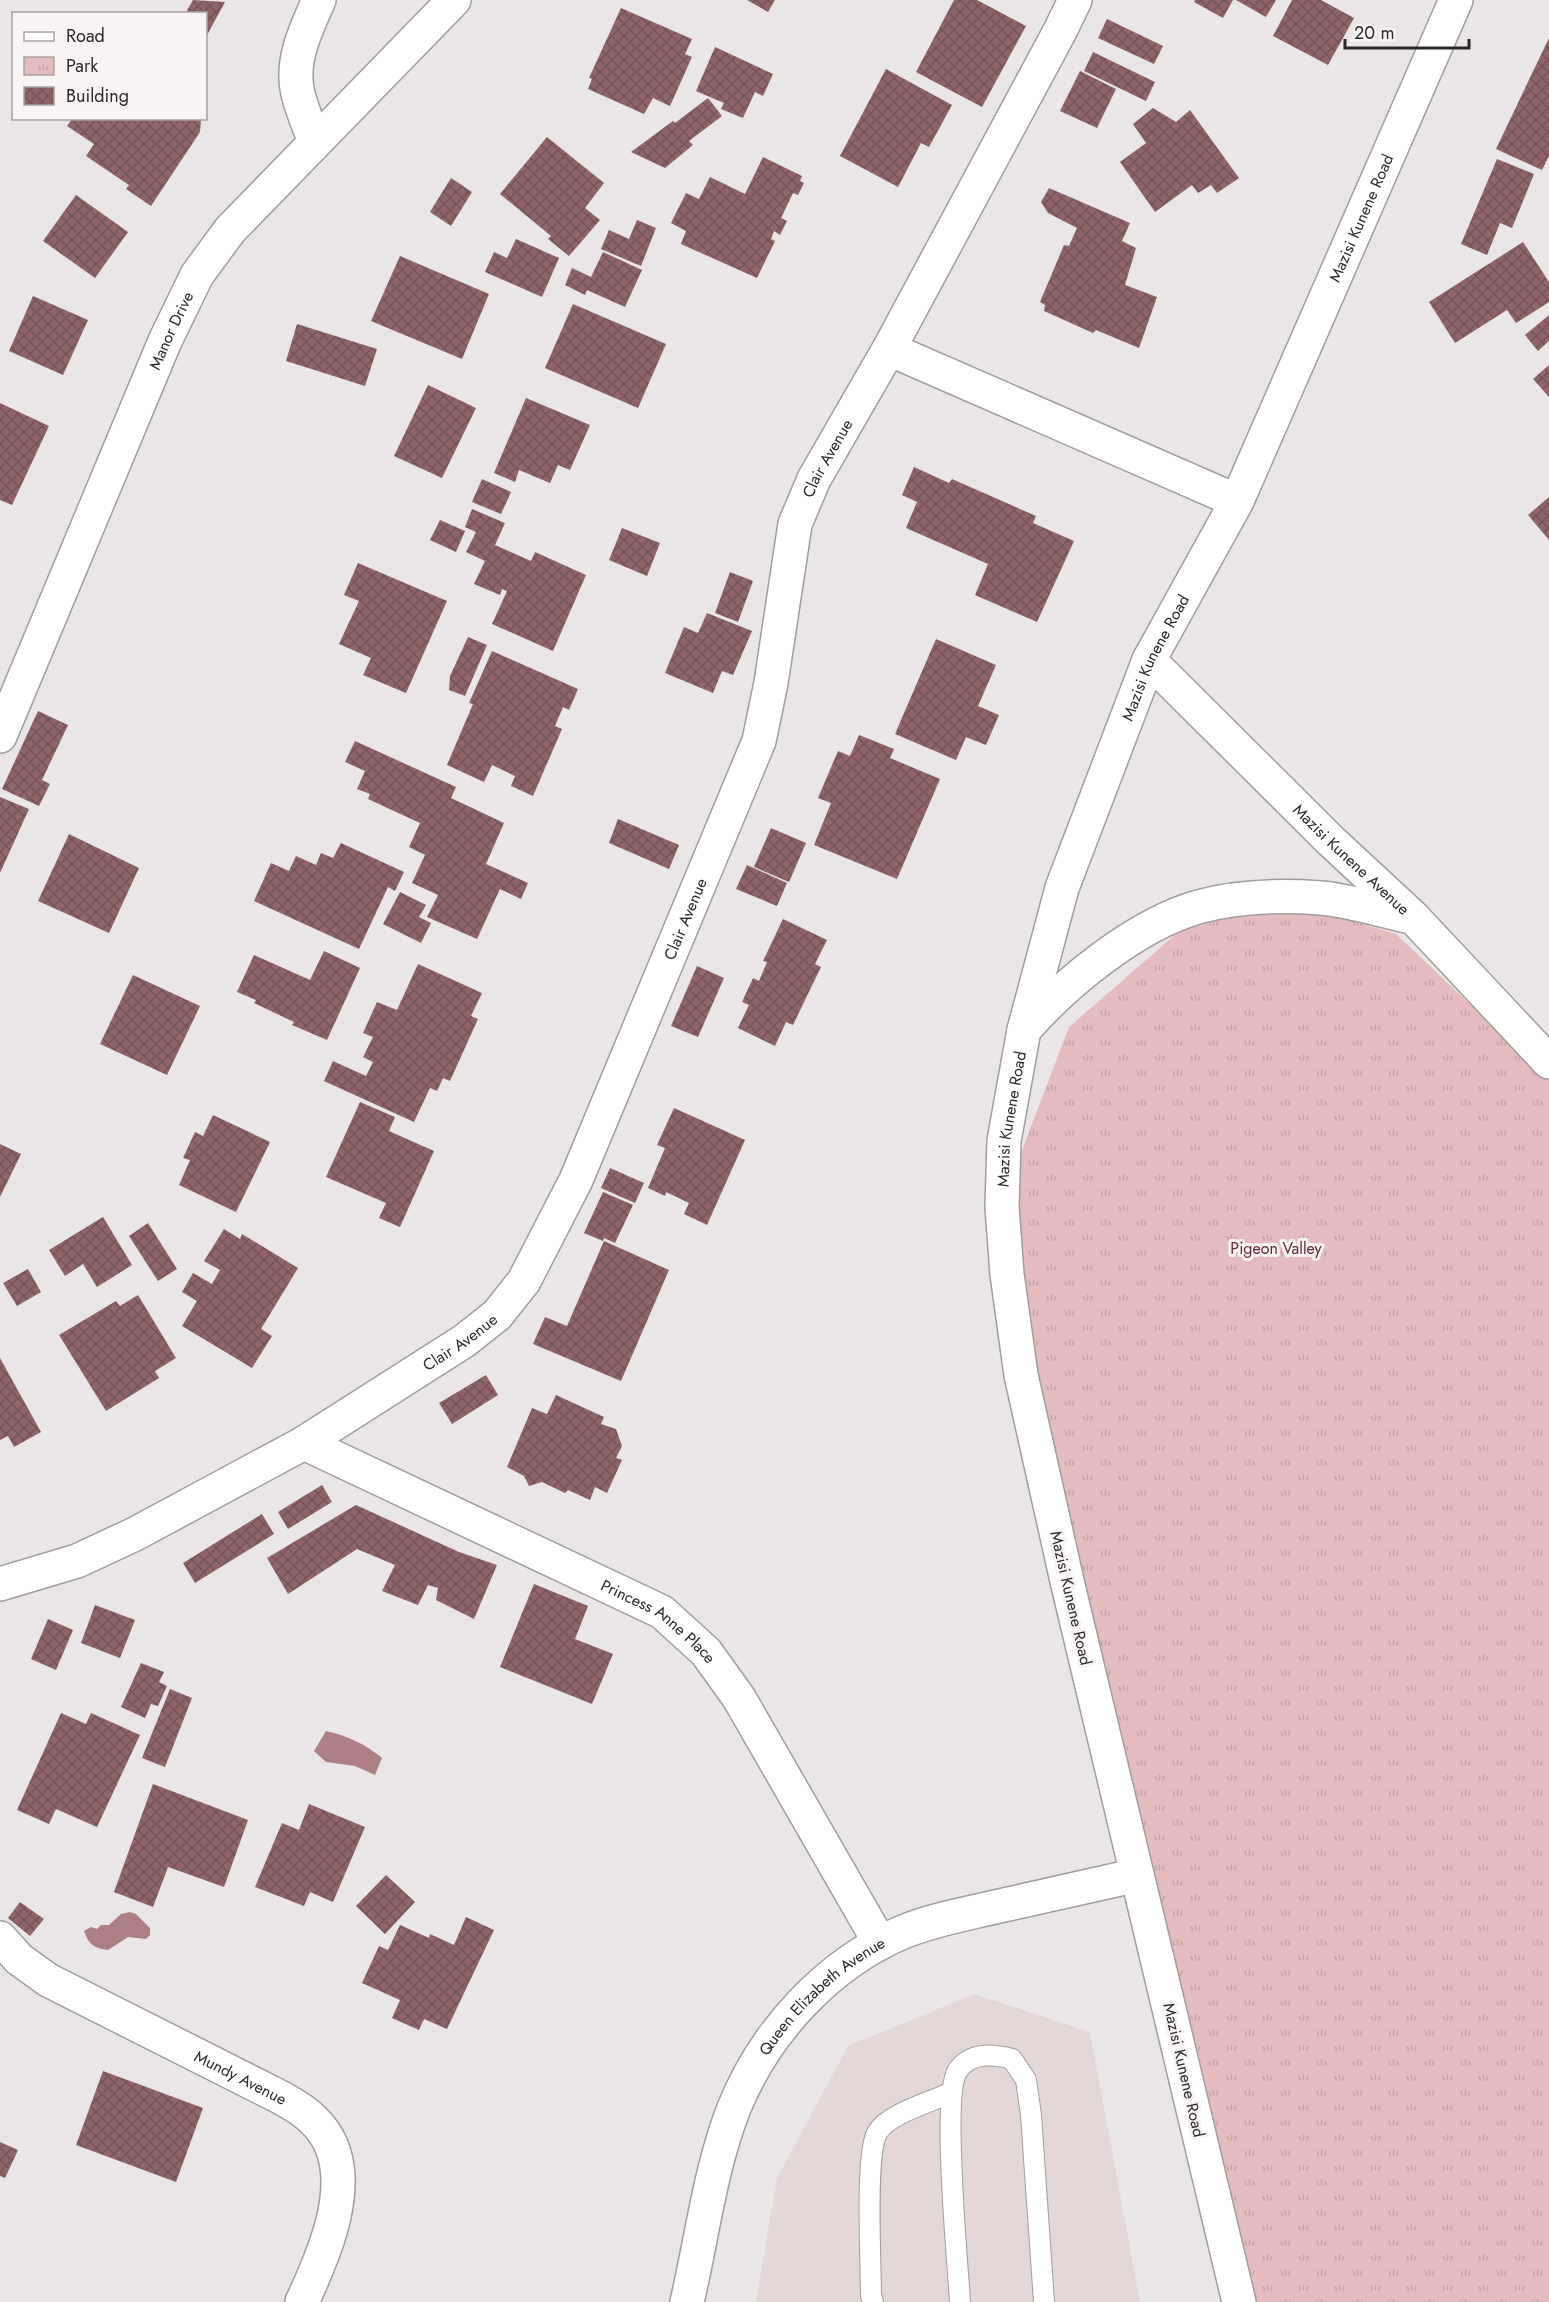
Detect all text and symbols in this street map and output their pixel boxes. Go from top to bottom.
legend [12,12,207,120]
scale bar [1345,12,1470,50]
text: 20 m [1354,20,1394,46]
text: Road [66,23,105,49]
text: Park [66,53,98,79]
text: Building [66,83,129,109]
street label: Mazisi Kunene Road [1323,150,1399,285]
street label: Manor Drive [143,288,199,373]
street label: Clair Avenue [796,415,858,501]
street label: Mazisi Kunene Road [1115,590,1195,724]
street label: Mazisi Kunene Avenue [1288,798,1415,920]
street label: Clair Avenue [658,874,712,963]
street label: Mazisi Kunene Road [991,1049,1031,1187]
park label: Pigeon Valley [1230,1237,1323,1260]
street label: Clair Avenue [418,1308,502,1376]
street label: Mazisi Kunene Road [1044,1529,1098,1667]
street label: Princess Anne Place [597,1573,722,1668]
street label: Queen Elizabeth Avenue [753,1931,889,2060]
street label: Mazisi Kunene Road [1157,2001,1211,2139]
street label: Mundy Avenue [191,2044,291,2110]

